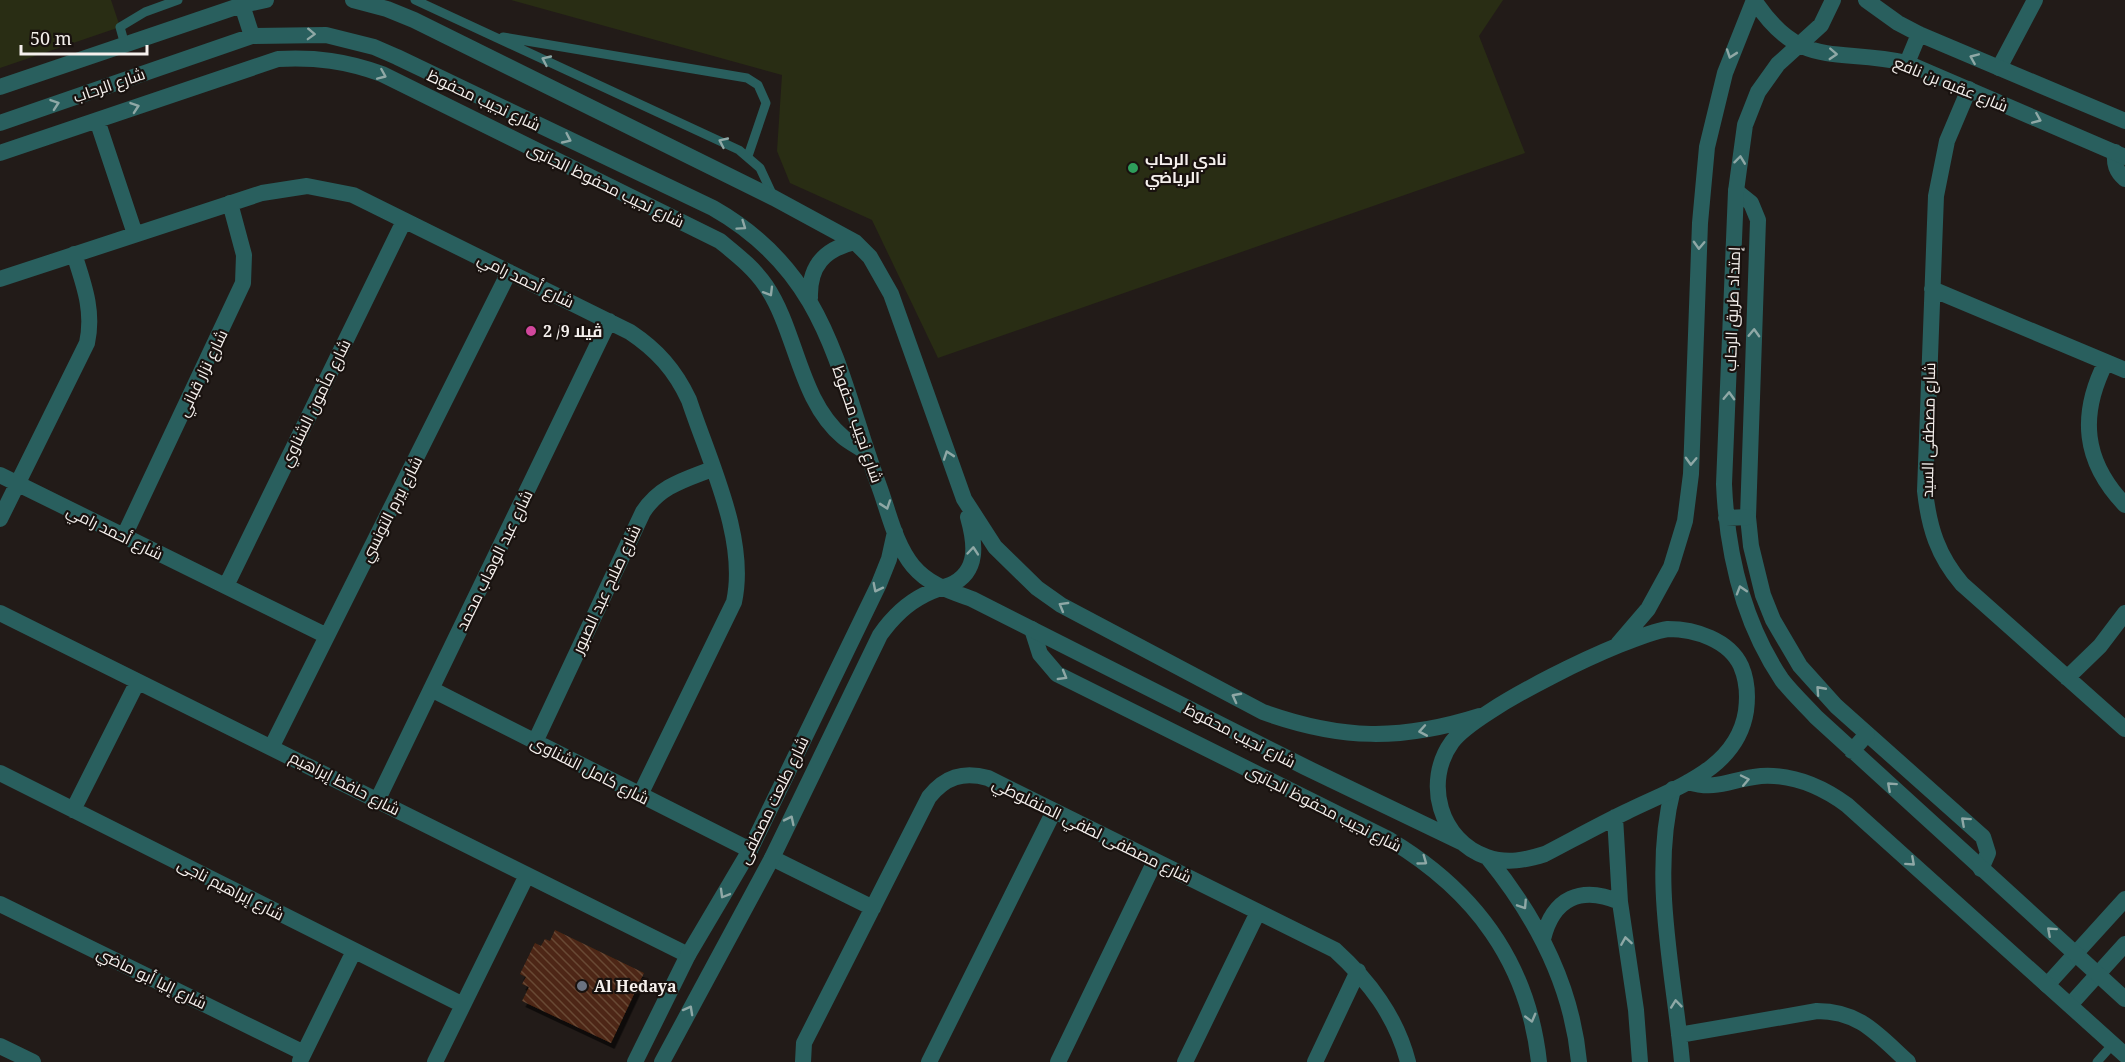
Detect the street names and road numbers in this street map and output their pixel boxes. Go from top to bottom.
street label: شارع عقبه بن نافع [1890,51,2011,118]
street label: شارع الرحاب [70,62,148,109]
street label: شارع نجيب محفوظ [423,64,544,137]
street label: شارع نجيب محفوظ الجانبى [523,137,688,233]
street label: إمتداد طريق الرحاب [1719,246,1745,372]
street label: شارع أحمد رامي [473,247,578,316]
street label: شارع نزار قباني [171,326,235,422]
street label: شارع مأمون الشناوي [275,336,358,472]
street label: شارع نجيب محفوظ [827,362,888,486]
street label: شارع مصطفى السيد [1916,362,1941,498]
street label: شارع بيرم التونسي [355,452,429,567]
street label: شارع عبد الوهاب محمد [450,486,538,634]
street label: شارع أحمد رامي [62,499,167,568]
street label: شارع صلاح عبد الصبور [566,521,646,658]
street label: شارع نجيب محفوظ [1180,697,1300,774]
street label: شارع كامل الشناوى [526,731,653,810]
street label: شارع طلعت مصطفى [733,732,814,868]
street label: شارع حافظ إبراهيم [286,746,404,821]
street label: شارع نجيب محفوظ الجانبى [1242,759,1406,858]
street label: شارع مصطفى لطفي المنفلوطي [987,772,1195,891]
street label: شارع إبراهيم ناجى [173,853,288,926]
street label: شارع إليا أبو ماضي [92,942,211,1016]

